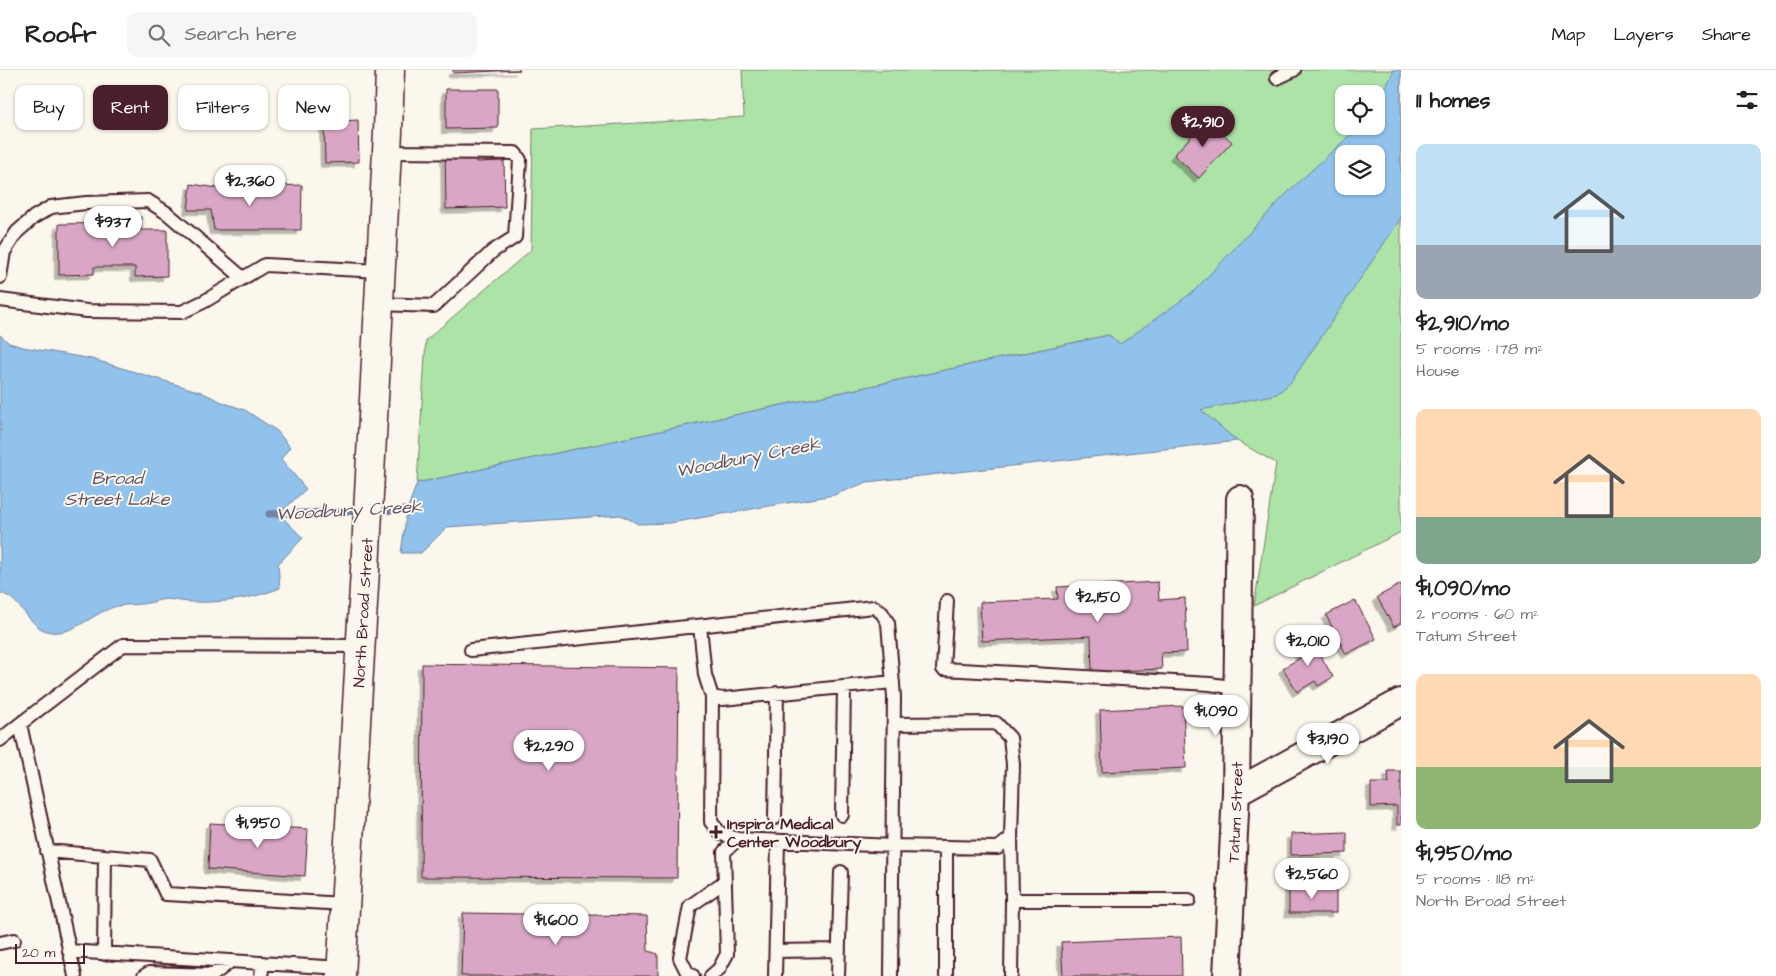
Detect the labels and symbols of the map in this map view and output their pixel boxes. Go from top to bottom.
pin: $2,910 [1162,106,1244,148]
pin: $2,360 [209,164,291,207]
pin: $937 [83,206,143,248]
water label: Woodbury Creek [674,431,823,485]
water label: Broad Street Lake [64,466,171,512]
water label: Woodbury Creek [276,494,424,528]
street label: North Broad Street [348,537,379,688]
pin: $2,150 [1057,580,1139,623]
pin: $2,010 [1267,624,1349,667]
pin: $1,090 [1175,694,1257,737]
pin: $3,190 [1287,722,1369,765]
pin: $2,290 [508,730,590,772]
street label: Tatum Street [1223,761,1248,863]
pin: $1,950 [217,806,299,849]
place label: Inspira Medical Center Woodbury [727,813,862,854]
marker: Inspira Medical Center Woodbury [709,825,723,839]
pin: $2,560 [1271,858,1353,900]
pin: $1,600 [515,904,597,946]
scale bar [15,941,85,964]

